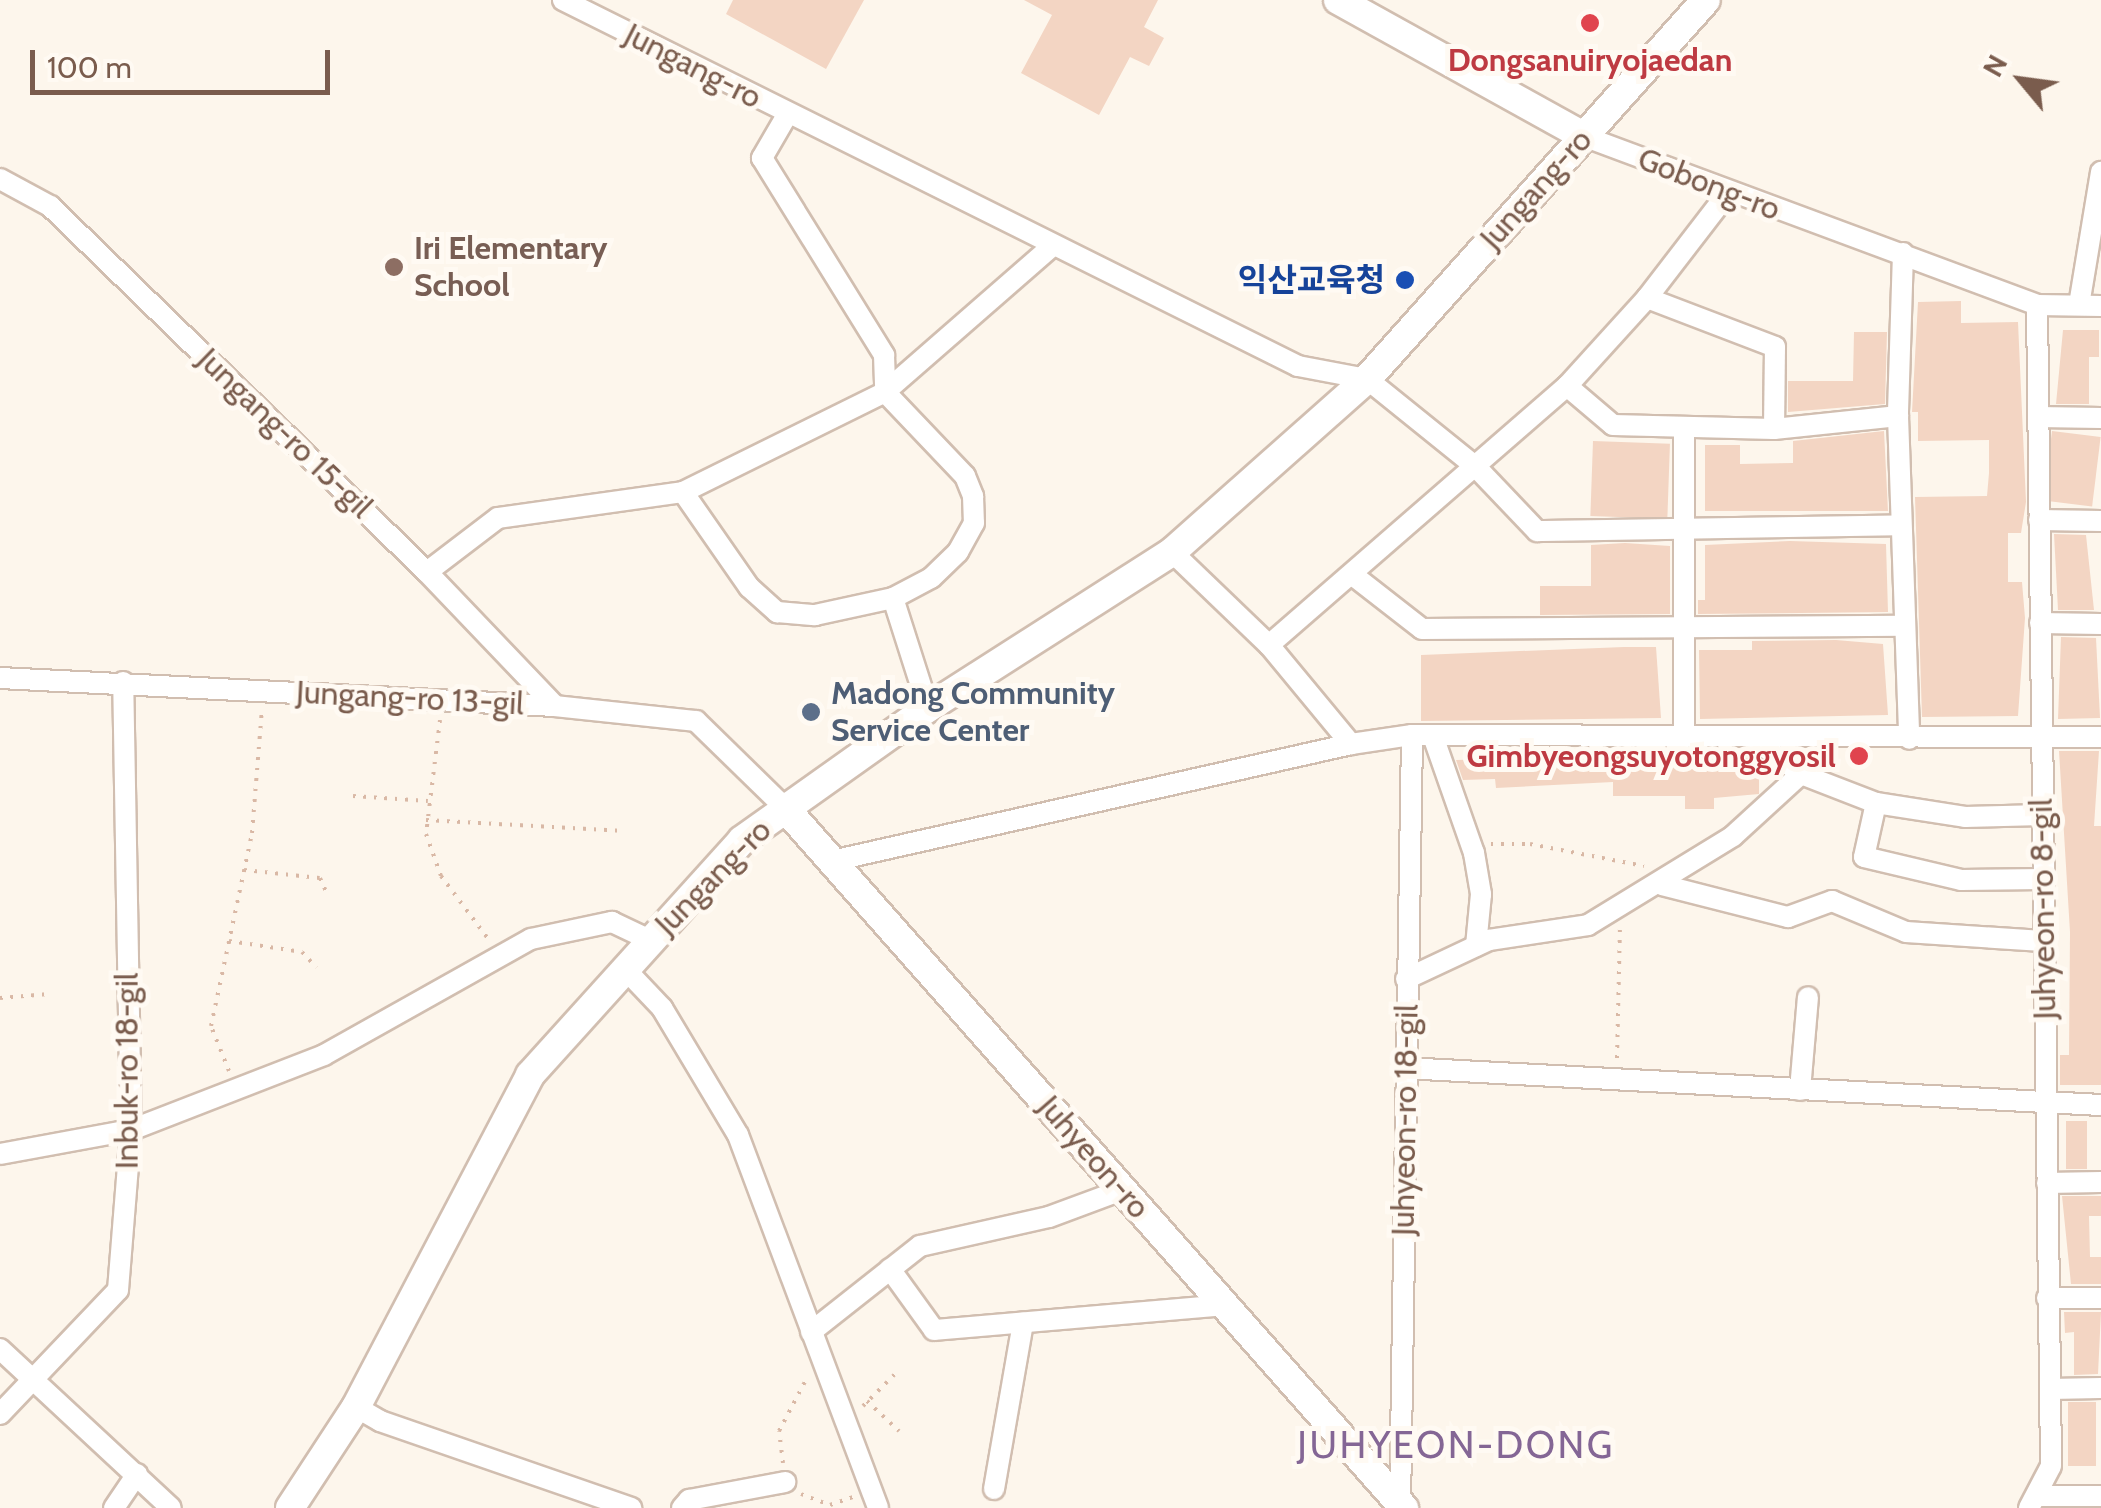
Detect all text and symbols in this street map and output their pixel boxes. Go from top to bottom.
marker: Dongsanuiryojaedan [1577,10,1603,36]
street label: Jungang-ro [618,15,768,117]
scale bar [35,30,335,92]
north arrow [1971,30,2071,130]
place label: Dongsanuiryojaedan [1448,41,1732,79]
text: 100 m [47,49,132,86]
text: N [1975,49,2014,82]
street label: Jungang-ro [1472,121,1600,257]
street label: Gobong-ro [1633,139,1785,229]
place label: Iri Elementary School [414,230,608,305]
marker: Iri Elementary School [383,256,405,278]
place label: 익산교육청 [1238,261,1385,299]
marker: 익산교육청 [1394,269,1416,291]
street label: Jungang-ro 15-gil [190,340,380,526]
street label: Jungang-ro 13-gil [295,673,525,723]
place label: Madong Community Service Center [831,675,1115,750]
marker: Madong Community Service Center [800,701,822,723]
place label: Gimbyeongsuyotonggyosil [1467,737,1836,775]
marker: Gimbyeongsuyotonggyosil [1846,743,1872,769]
street label: Juhyeon-ro 8-gil [2022,798,2064,1020]
street label: Jungang-ro [647,811,779,943]
street label: Inbuk-ro 18-gil [108,973,146,1169]
street label: Juhyeon-ro 18-gil [1384,1004,1426,1236]
street label: Juhyeon-ro [1030,1088,1158,1226]
district label: JUHYEON-DONG [1297,1422,1615,1468]

